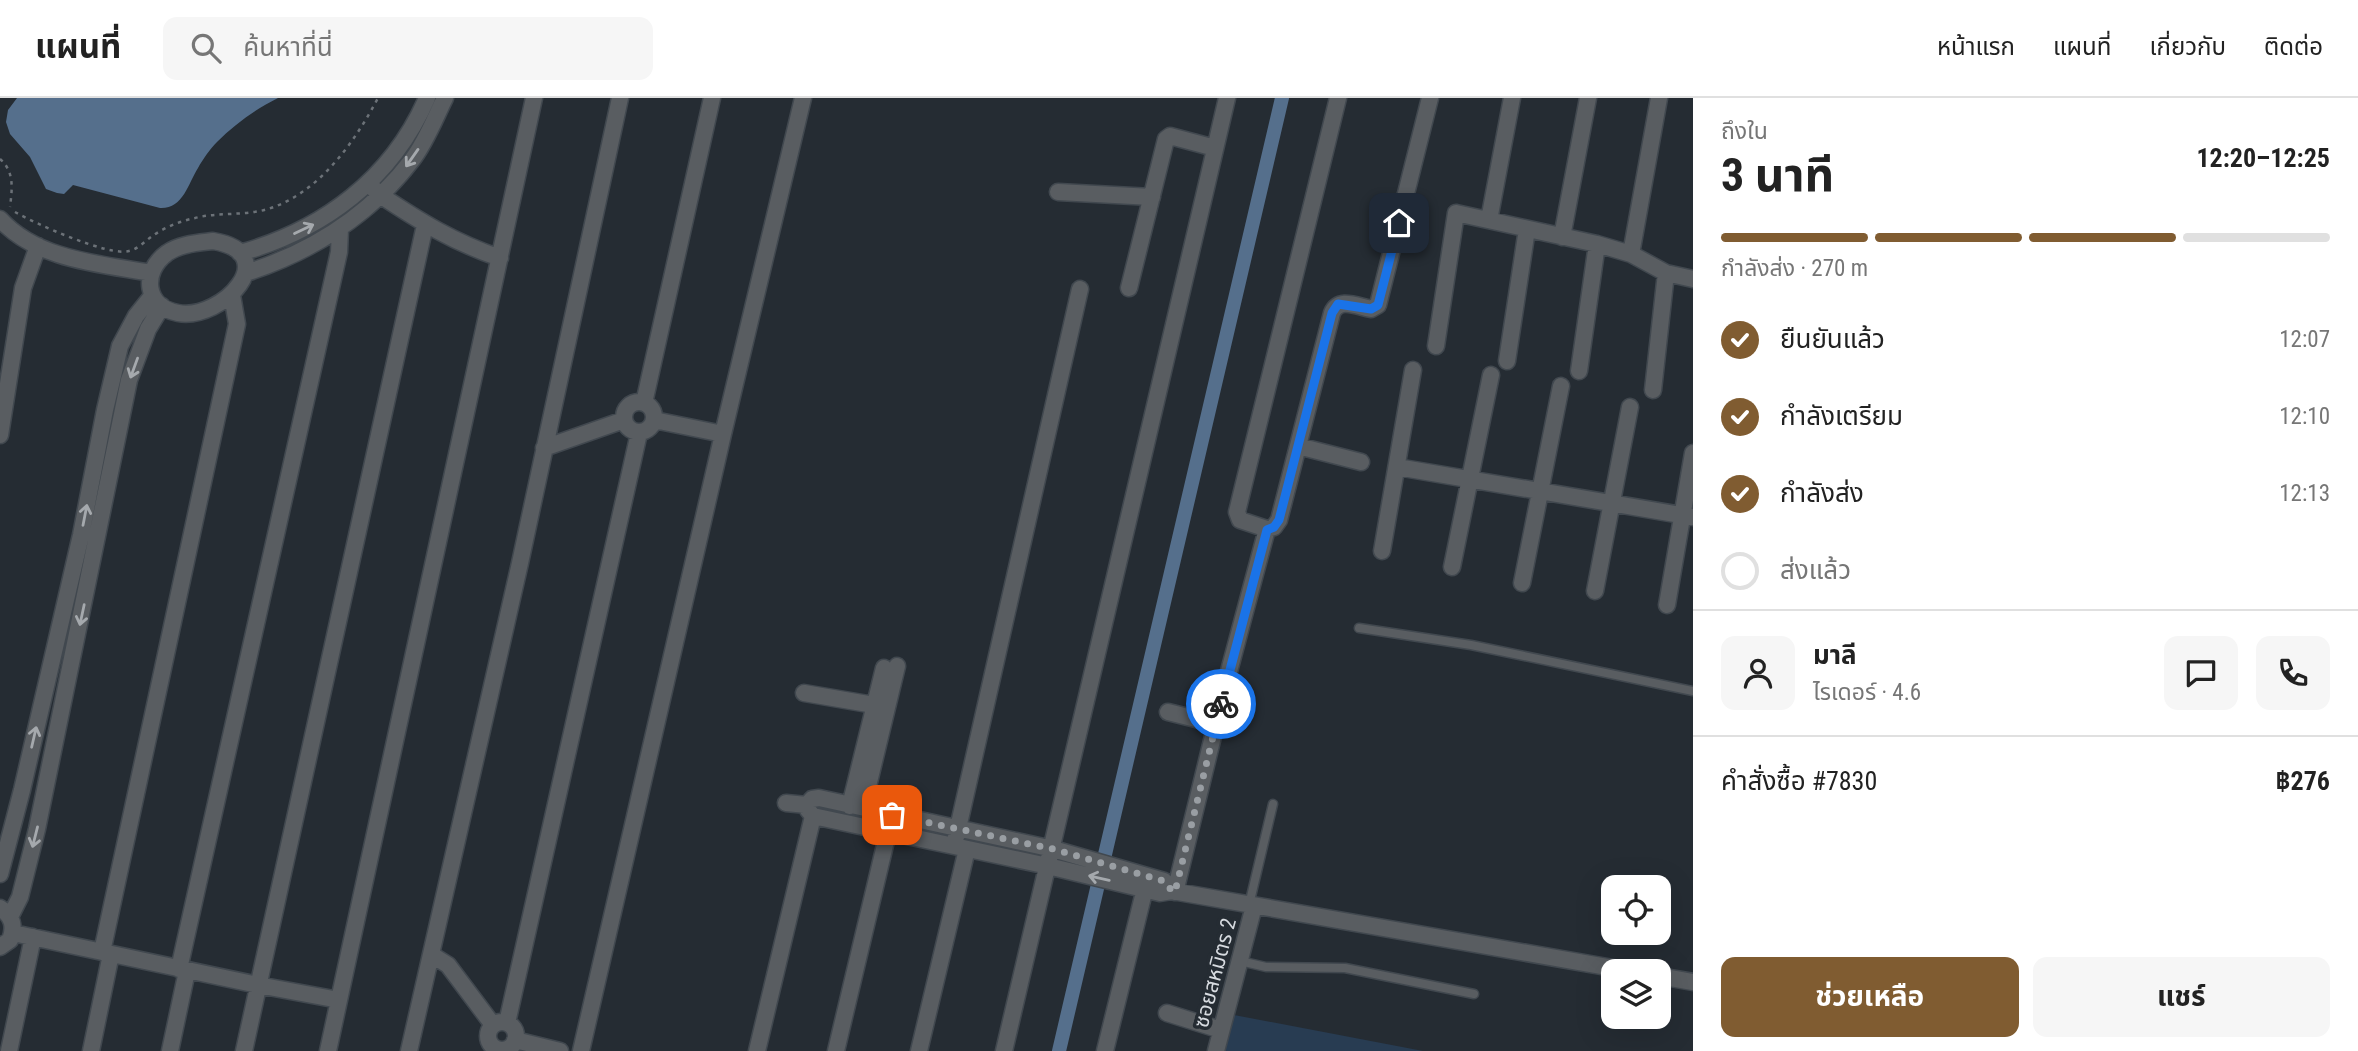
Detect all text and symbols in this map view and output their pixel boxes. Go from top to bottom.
search box [163,17,653,80]
text: แผนที่ [35,27,121,66]
icon: search [187,29,225,67]
text: ค้นหาที่นี่ [243,32,333,62]
text: หน้าแรก [1937,33,2015,61]
text: แผนที่ [2053,33,2111,61]
text: เกี่ยวกับ [2149,33,2226,61]
text: ติดต่อ [2264,33,2323,61]
text: ถึงใน [1721,118,1768,145]
text: 12:20–12:25 [2196,143,2330,173]
one-way arrow [405,148,419,167]
text: 3 นาที [1721,148,1834,202]
pin [1369,193,1429,253]
icon: home [1380,204,1418,242]
one-way arrow [293,222,314,235]
text: กำลังส่ง · 270 m [1721,255,1868,282]
icon: check [1721,321,1759,359]
text: ยืนยันแล้ว [1780,324,1885,354]
text: 12:07 [2279,326,2330,353]
one-way arrow [126,357,139,379]
icon: check [1721,398,1759,436]
text: กำลังเตรียม [1780,401,1903,431]
text: 12:10 [2279,403,2330,430]
icon: check [1721,475,1759,513]
text: กำลังส่ง [1780,478,1864,508]
text: 12:13 [2279,480,2330,507]
one-way arrow [79,504,92,527]
text: ส่งแล้ว [1780,555,1851,585]
one-way arrow [75,603,89,626]
button: person [1721,636,1795,710]
button: chat [2164,636,2238,710]
button: phone [2256,636,2330,710]
text: มาลี [1813,640,1857,670]
courier [1186,669,1256,739]
text: ไรเดอร์ · 4.6 [1813,679,1921,706]
icon: bike [1202,685,1240,723]
one-way arrow [28,726,42,749]
text: คำสั่งซื้อ #7830 [1721,766,1877,796]
text: ฿276 [2275,766,2330,796]
pin [862,785,922,845]
icon: bag [873,796,911,834]
one-way arrow [28,825,41,848]
one-way arrow [1088,871,1111,884]
map controls [1601,875,1671,1029]
button: locate [1601,875,1671,945]
street label: ซอยสหมิตร 2 [1189,916,1241,1030]
button: ช่วยเหลือ [1721,957,2019,1037]
button: แชร์ [2033,957,2330,1037]
button: layers [1601,959,1671,1029]

